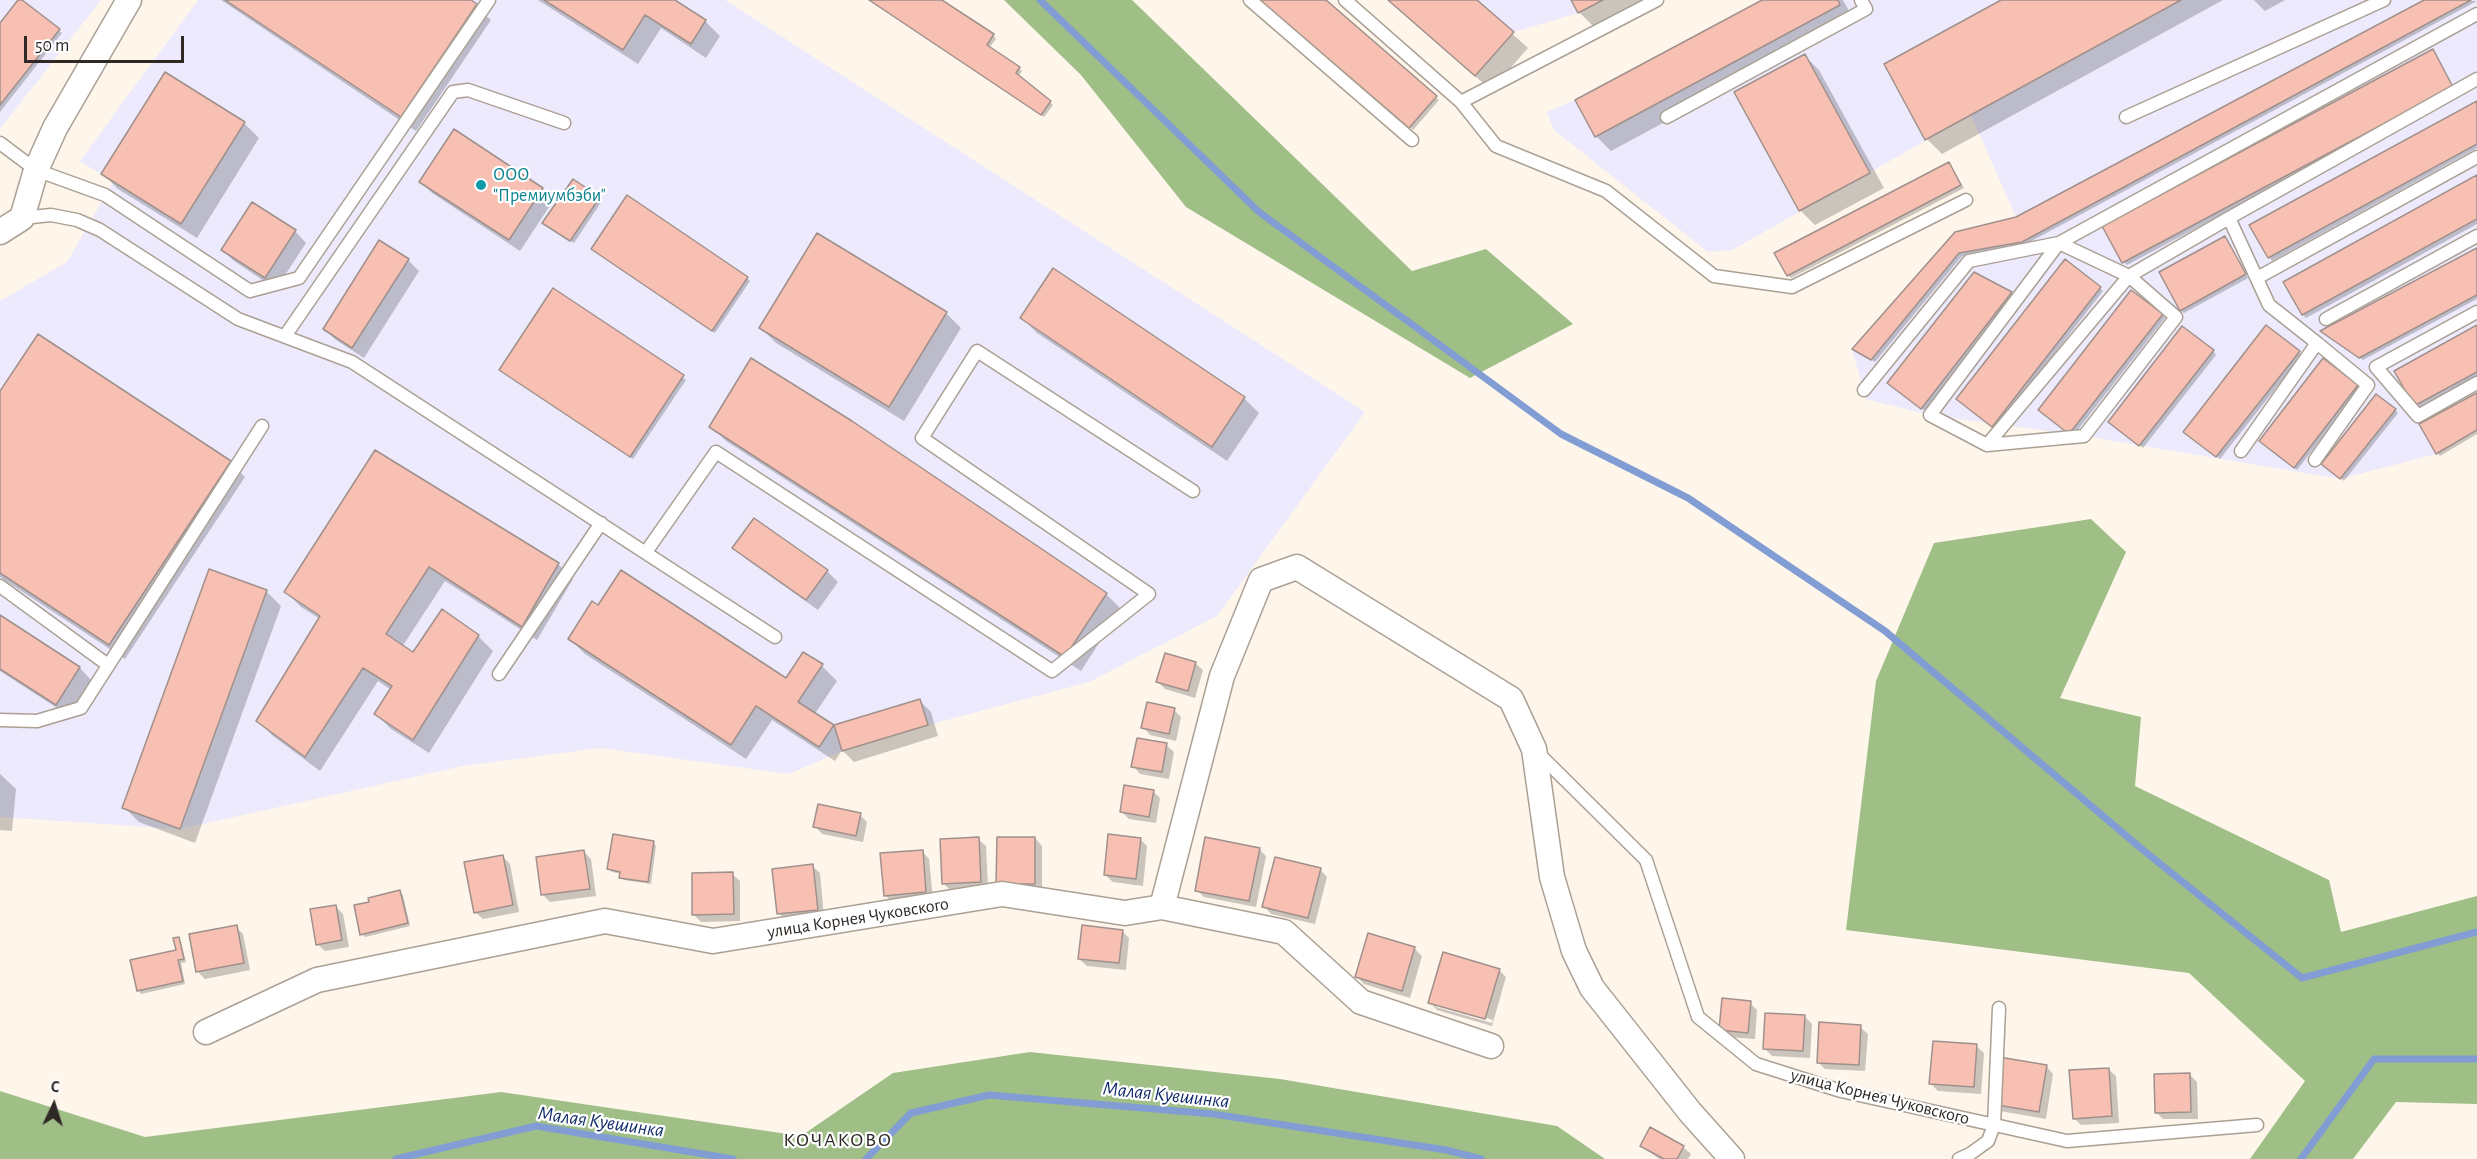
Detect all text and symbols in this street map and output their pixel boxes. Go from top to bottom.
scale bar [27,24,188,62]
text: 50 m [35,37,69,55]
place label: ООО "Премиумбэби" [493,164,606,207]
marker: ООО "Премиумбэби" [474,178,488,192]
street label: улица Корнея Чуковского [766,893,950,943]
street label: улица Корнея Чуковского [1788,1064,1972,1130]
north arrow [24,1075,84,1135]
water label: Малая Кувшинка [1102,1076,1230,1114]
text: С [50,1079,60,1095]
water label: Малая Кувшинка [536,1101,666,1143]
district label: КОЧАКОВО [783,1128,893,1152]

